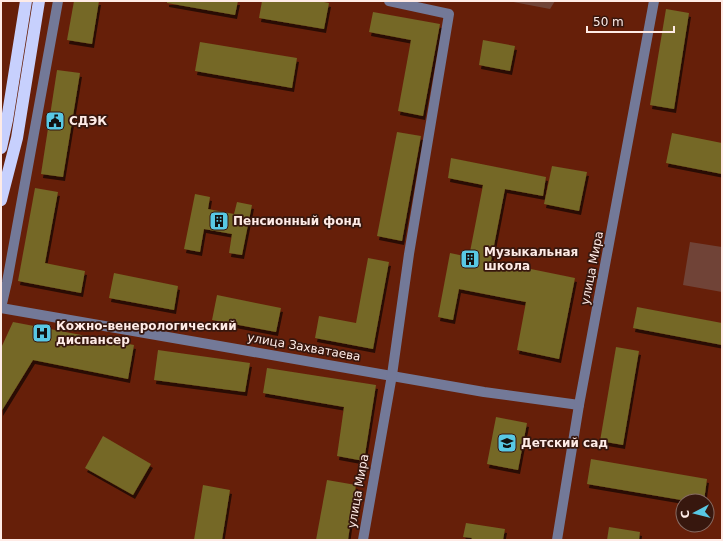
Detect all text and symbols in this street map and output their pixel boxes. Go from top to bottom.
scale bar [587,8,674,34]
text: 50 m [593,15,624,29]
public building icon: СДЭК [44,110,66,132]
place label: СДЭК [69,114,107,128]
building icon: Пенсионный фонд [208,210,230,232]
place label: Пенсионный фонд [233,214,362,228]
street label: улица Мира [578,230,606,306]
place label: Музыкальная школа [484,245,578,273]
building icon: Музыкальная школа [459,248,481,270]
place label: Кожно-венерологический диспансер [56,319,237,347]
hospital icon: Кожно-венерологический диспансер [31,322,53,344]
street label: улица Захватаева [246,330,362,364]
school or university icon: Детский сад [496,432,518,454]
place label: Детский сад [521,436,608,450]
street label: улица Мира [345,453,371,529]
north arrow [675,493,715,533]
text: С [679,509,693,519]

